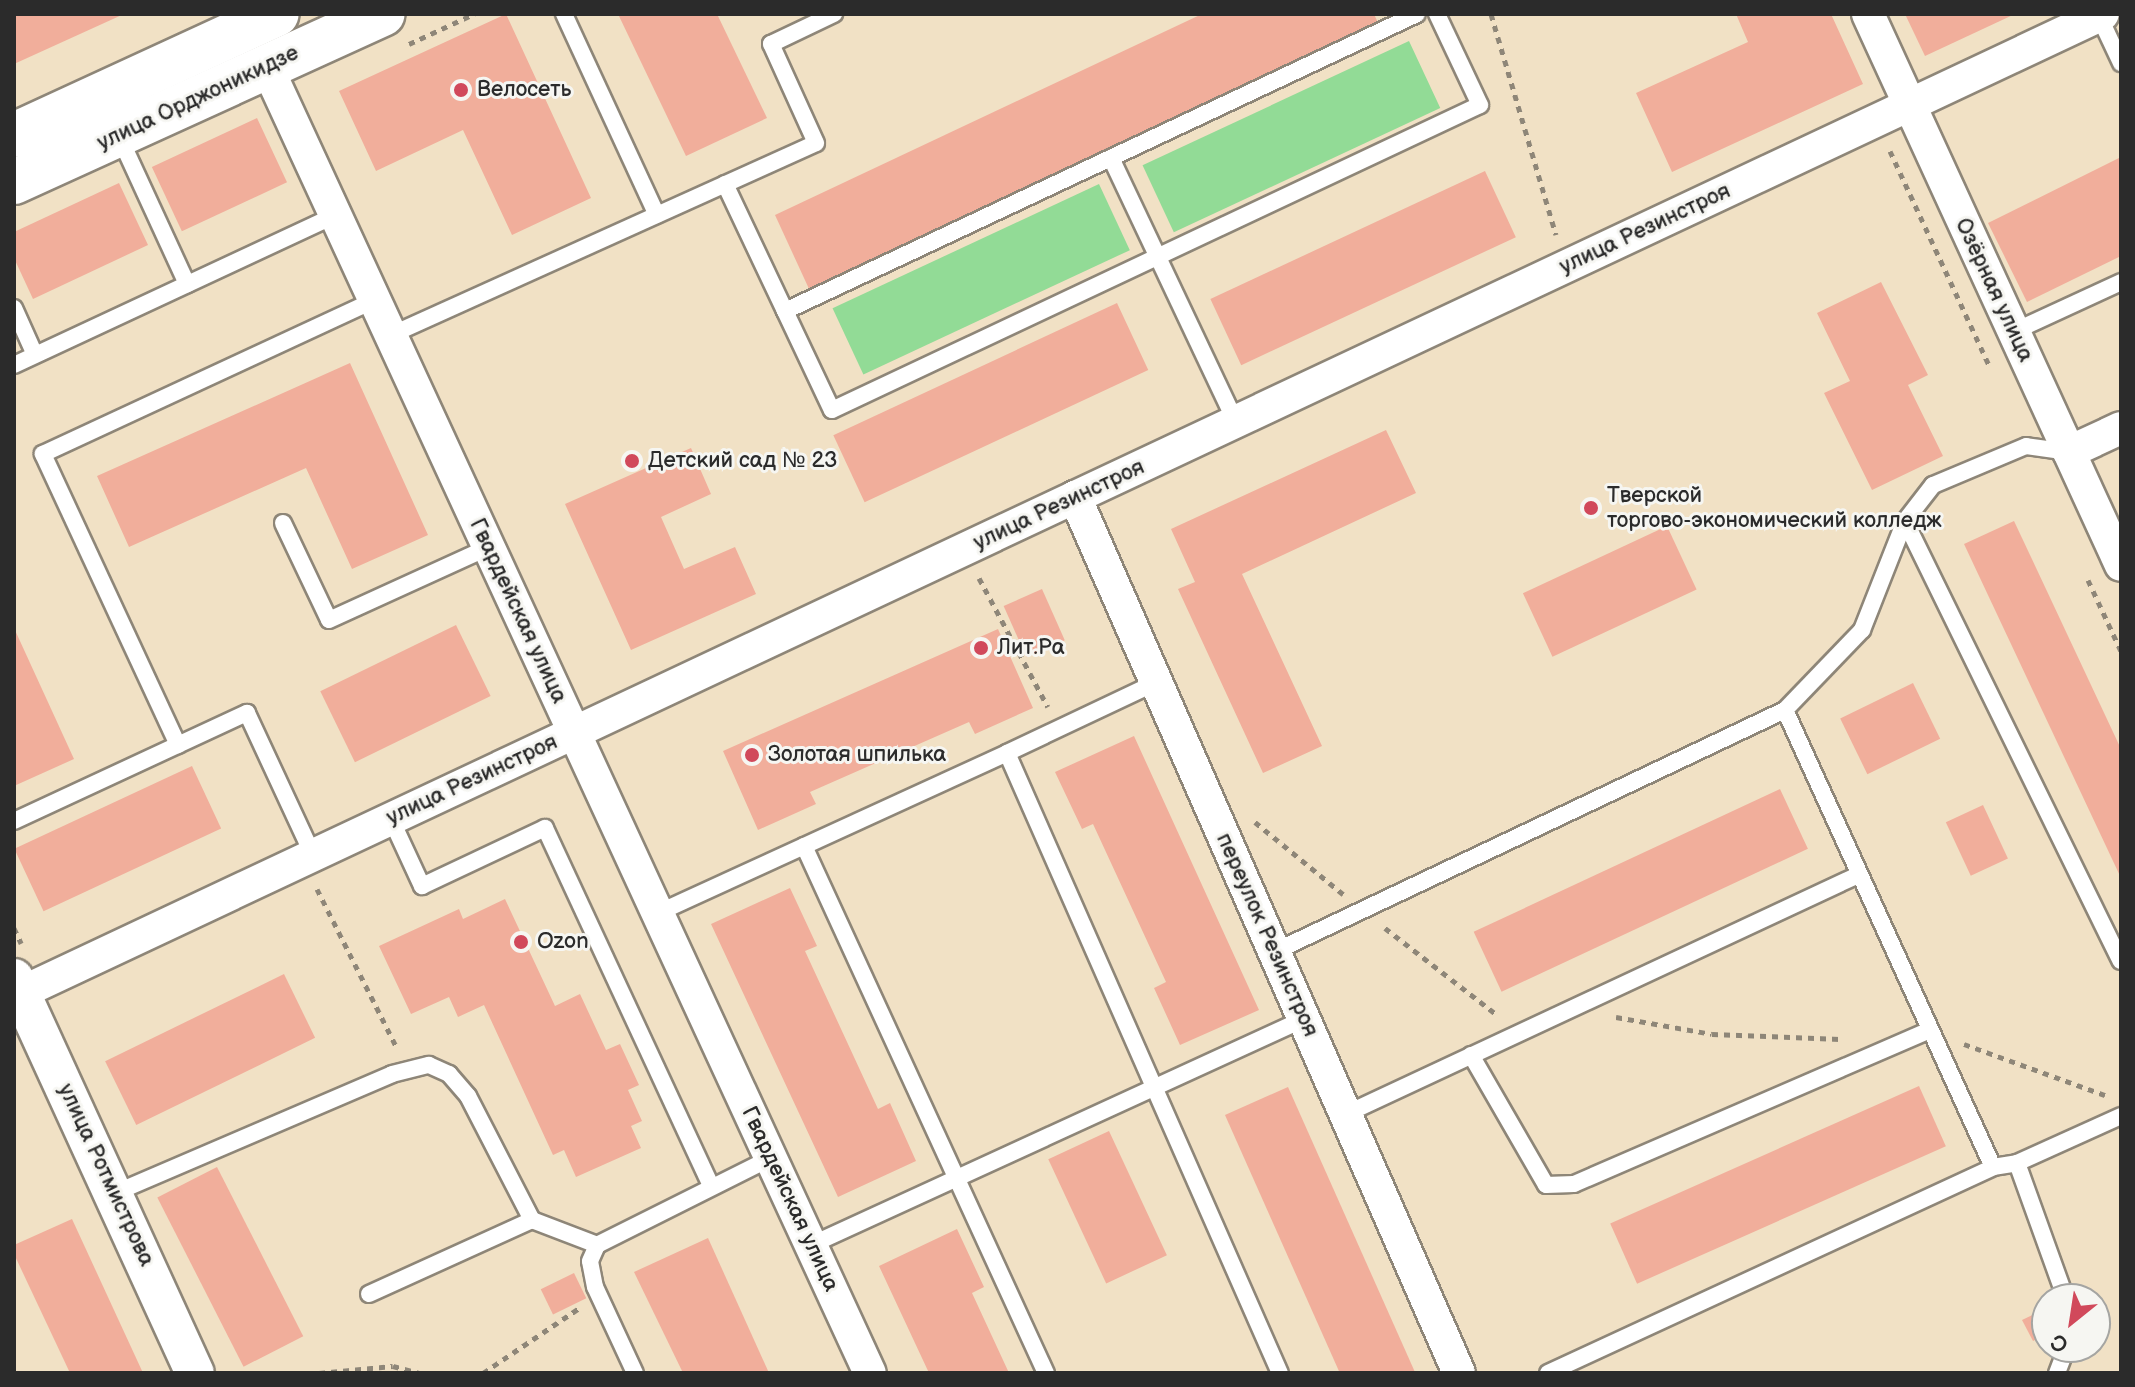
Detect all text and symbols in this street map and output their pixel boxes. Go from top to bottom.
street label: улица Орджоникидзе [93,40,303,156]
place label: Велосеть [477,77,571,103]
marker: Велосеть [452,81,470,99]
street label: улица Резинстроя [1555,178,1735,280]
street label: Озёрная улица [1949,214,2039,366]
place label: Детский сад № 23 [648,448,838,474]
marker: Детский сад № 23 [623,452,641,470]
street label: улица Резинстроя [969,454,1149,556]
place label: Тверской торгово-экономический колледж [1607,482,1942,534]
marker: Тверской торгово-экономический колледж [1582,499,1600,517]
street label: Гвардейская улица [464,514,572,708]
place label: Лит.Ра [997,635,1065,661]
marker: Лит.Ра [972,639,990,657]
street label: улица Резинстроя [382,729,562,831]
place label: Золотая шпилька [768,742,946,768]
marker: Золотая шпилька [743,746,761,764]
street label: переулок Резинстроя [1210,829,1324,1041]
place label: Ozon [537,929,589,955]
marker: Ozon [512,933,530,951]
street label: улица Ротмистрова [52,1080,160,1270]
street label: Гвардейская улица [736,1102,844,1296]
north arrow [2031,1283,2111,1363]
text: С [2046,1327,2073,1358]

